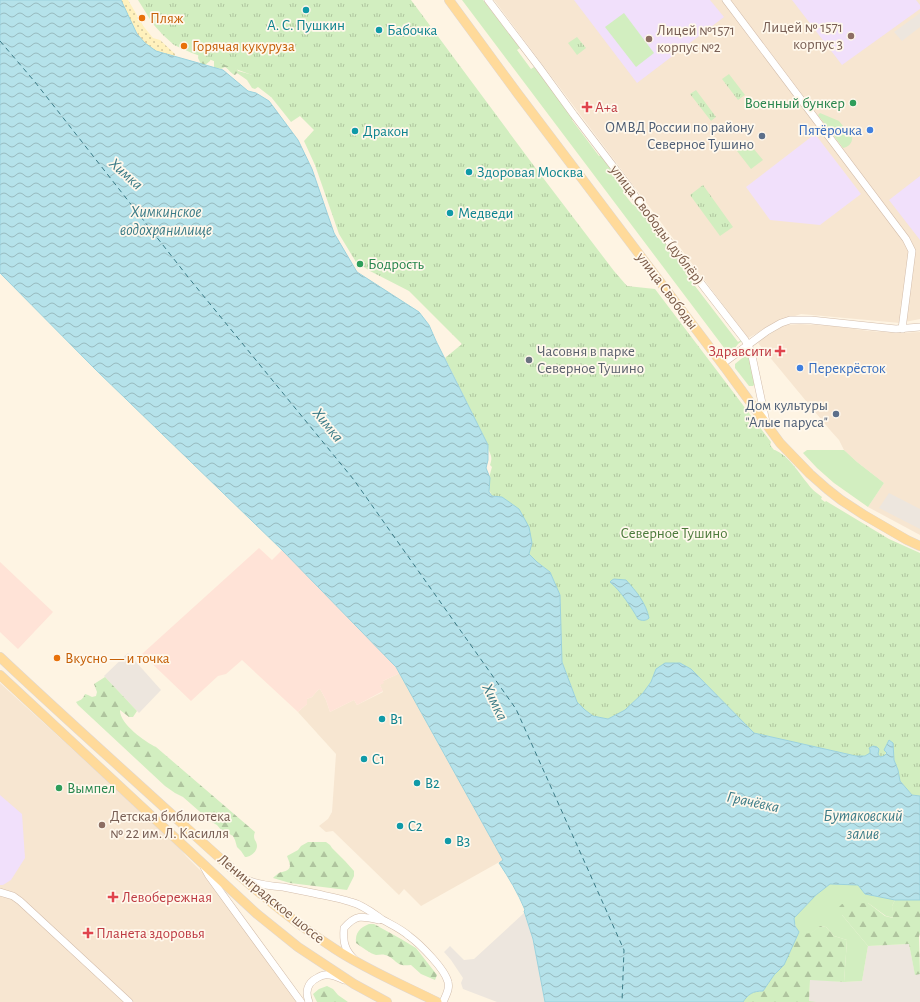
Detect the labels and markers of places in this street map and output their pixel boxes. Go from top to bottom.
marker: А. С. Пушкин [301,5,311,15]
place label: Пляж [150,11,184,26]
marker: Пляж [137,13,147,23]
place label: А. С. Пушкин [267,18,345,33]
place label: Лицей № 1571 корпус 3 [763,20,843,52]
place label: Бабочка [387,23,437,38]
place label: Лицей №1571 корпус №2 [657,23,735,55]
marker: Бабочка [374,25,384,35]
marker: Лицей № 1571 корпус 3 [846,31,856,41]
marker: Лицей №1571 корпус №2 [644,34,654,44]
place label: Горячая кукуруза [192,39,295,54]
marker: Горячая кукуруза [179,41,189,51]
place label: Военный бункер [745,96,845,111]
marker: Военный бункер [848,98,858,108]
place label: А+а [595,100,618,115]
marker: А+а [582,102,592,112]
place label: ОМВД России по району Северное Тушино [605,120,755,152]
place label: Пятёрочка [798,123,862,138]
place label: Дракон [363,124,409,139]
marker: Пятёрочка [865,125,875,135]
marker: Дракон [350,126,360,136]
marker: ОМВД России по району Северное Тушино [757,131,767,141]
place label: Здоровая Москва [477,165,583,180]
marker: Здоровая Москва [464,167,474,177]
place label: Медведи [458,206,514,221]
marker: Медведи [445,208,455,218]
place label: Бодрость [368,257,425,272]
marker: Бодрость [355,259,365,269]
place label: Часовня в парке Северное Тушино [537,344,644,376]
place label: Здравсити [708,344,772,359]
marker: Здравсити [775,346,785,356]
marker: Часовня в парке Северное Тушино [524,355,534,365]
place label: Перекрёсток [808,361,886,376]
marker: Перекрёсток [795,363,805,373]
place label: Дом культуры "Алые паруса" [745,398,828,430]
marker: Дом культуры "Алые паруса" [831,409,841,419]
place label: Вкусно — и точка [65,651,170,666]
marker: Вкусно — и точка [52,653,62,663]
place label: B1 [390,712,403,727]
marker: B1 [377,714,387,724]
place label: C1 [372,752,385,767]
marker: C1 [359,754,369,764]
place label: B2 [425,776,440,791]
marker: B2 [412,778,422,788]
place label: Вымпел [67,781,115,796]
marker: Вымпел [54,783,64,793]
place label: Детская библиотека № 22 им. Л. Касилля [110,809,231,841]
place label: C2 [408,819,423,834]
marker: Детская библиотека № 22 им. Л. Касилля [97,820,107,830]
marker: C2 [395,821,405,831]
place label: B3 [456,834,470,849]
marker: B3 [443,836,453,846]
place label: Левобережная [122,890,212,905]
marker: Левобережная [107,891,119,903]
place label: Планета здоровья [96,926,205,941]
marker: Планета здоровья [83,928,93,938]

